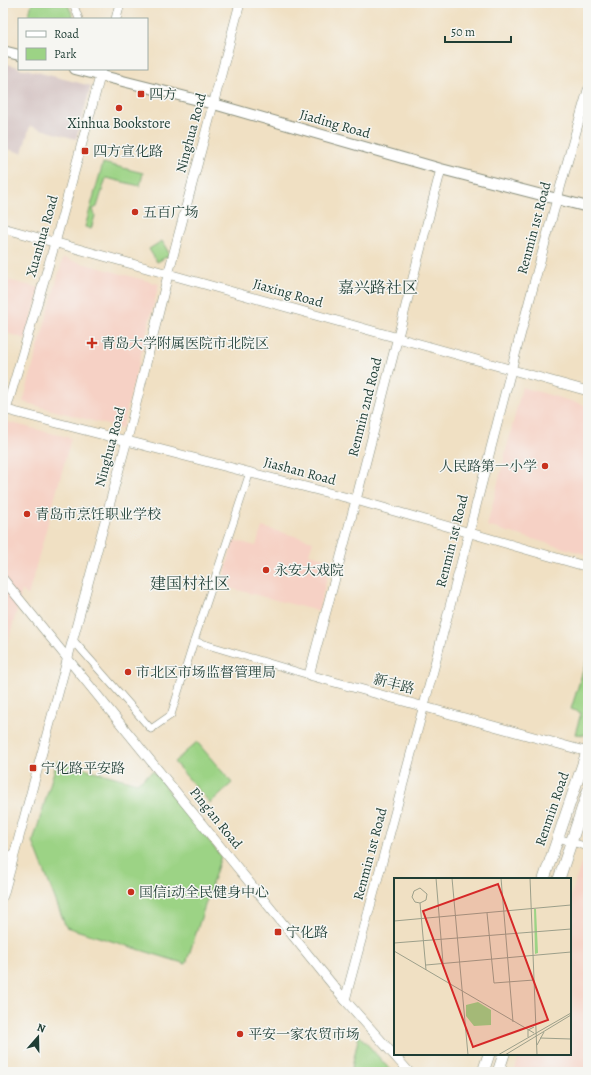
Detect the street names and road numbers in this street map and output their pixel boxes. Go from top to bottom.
street label: Ninghua Road [171,90,211,175]
street label: Jiading Road [297,105,373,143]
street label: Renmin 1st Road [513,179,556,276]
street label: Xuanhua Road [21,192,63,279]
street label: Jiaxing Road [251,274,326,312]
street label: Renmin 2nd Road [343,355,387,459]
street label: Ninghua Road [90,404,130,489]
street label: Jiashan Road [262,452,339,490]
street label: Renmin 1st Road [431,492,473,589]
street label: 新丰路 [371,669,417,699]
street label: Renmin Road [530,769,574,849]
street label: Ping'an Road [185,783,247,853]
street label: Renmin 1st Road [349,805,392,902]

